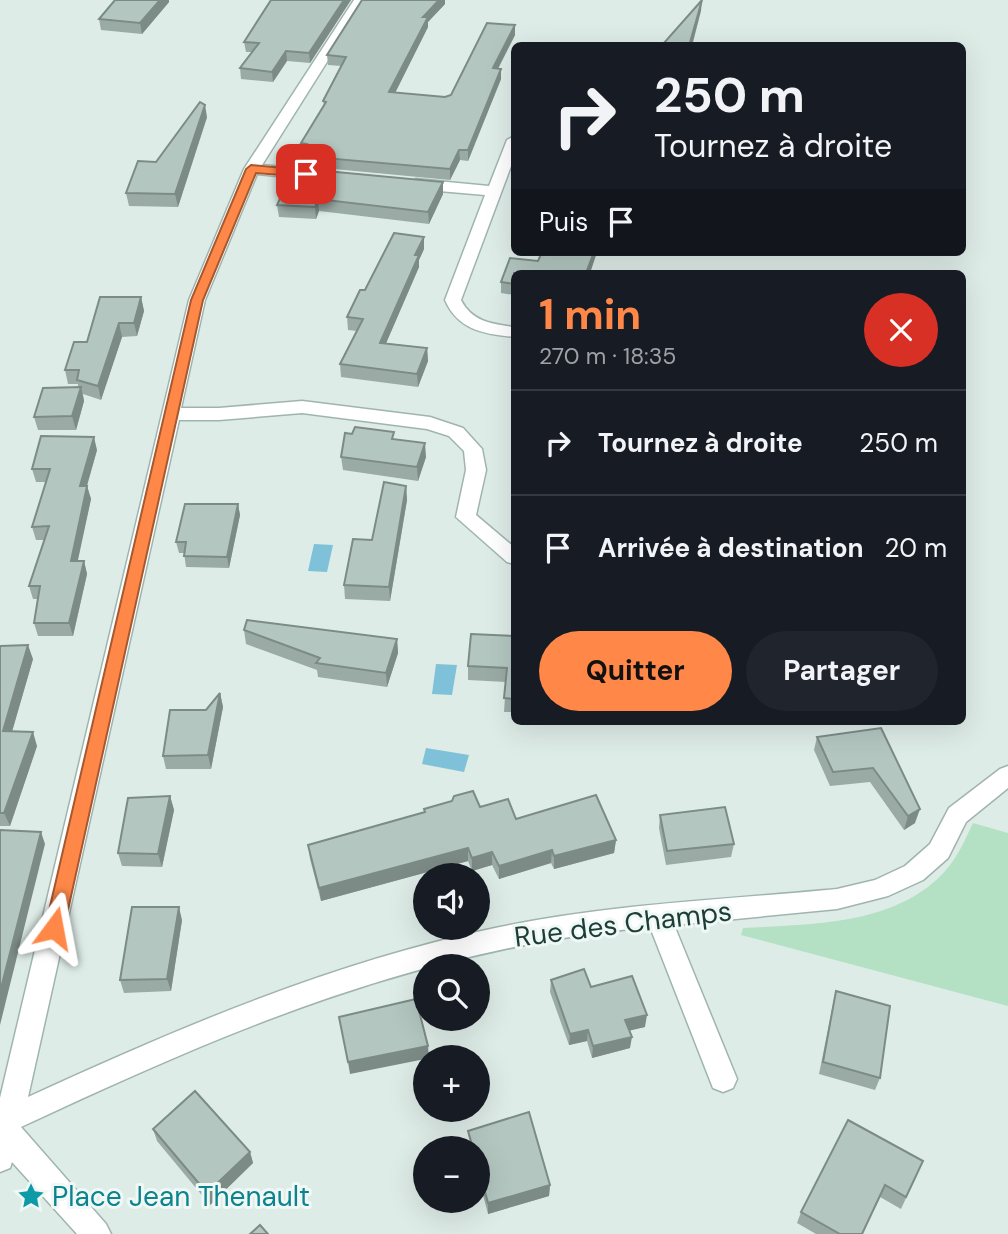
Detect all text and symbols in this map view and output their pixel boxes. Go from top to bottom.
text: 250 m [654,63,805,127]
icon: right [539,70,630,161]
text: Tournez à droite [654,125,892,167]
pin [276,144,336,204]
icon: arrive [287,155,325,193]
icon: arrive [602,203,640,241]
text: Puis [539,205,588,239]
text: 1 min [539,287,641,342]
button: close [864,293,938,367]
text: 270 m · 18:35 [539,341,676,371]
icon: right [539,424,577,462]
text: Tournez à droite [598,426,803,460]
text: 250 m [859,426,938,460]
icon: arrive [539,529,577,567]
text: Arrivée à destination [598,531,864,565]
text: 20 m [885,531,947,565]
button: Quitter [539,631,732,711]
button: Partager [746,631,938,711]
map controls [413,863,490,1213]
button: sound [413,863,490,940]
position arrow [17,891,91,965]
street label: Rue des Champs [512,892,734,956]
button: search [413,954,490,1031]
button: + [413,1045,490,1122]
button: − [413,1136,490,1213]
place label: Place Jean Thenault [52,1178,310,1215]
place icon: Place Jean Thenault [16,1181,46,1211]

